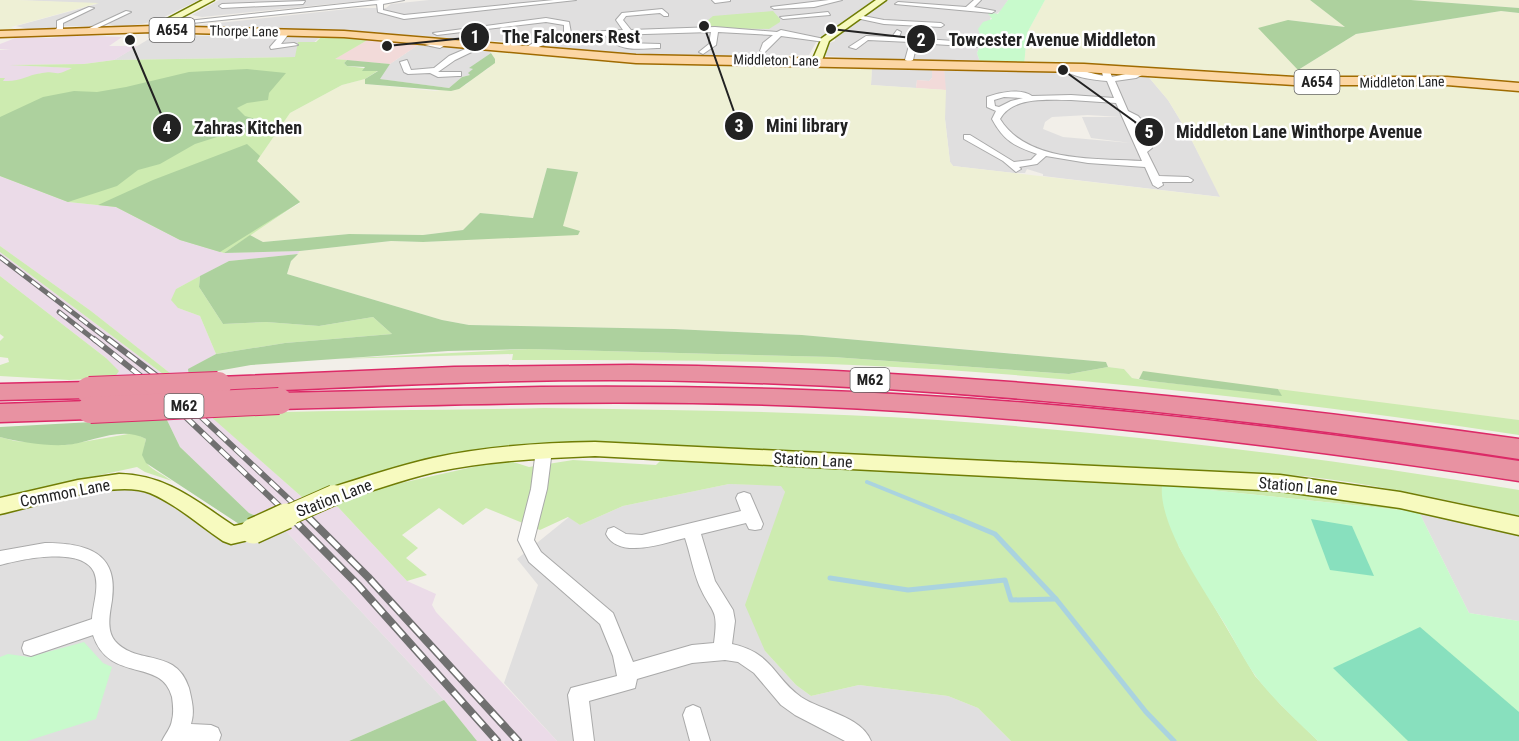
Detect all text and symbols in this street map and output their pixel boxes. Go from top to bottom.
road number: A654 [150,18,195,42]
callout: The Falconers Rest [460,19,652,55]
callout: Towcester Avenue Middleton [906,21,1167,57]
street label: Thorpe Lane [209,22,279,40]
text: 1 [470,26,480,47]
text: The Falconers Rest [502,26,640,47]
text: 2 [916,29,926,50]
text: Towcester Avenue Middleton [948,29,1156,50]
street label: Middleton Lane [733,51,819,69]
road number: A654 [1294,70,1340,94]
street label: Middleton Lane [1359,73,1445,91]
callout: Mini library [724,108,860,144]
callout: Zahras Kitchen [152,110,314,146]
callout: Middleton Lane Winthorpe Avenue [1134,114,1434,150]
text: 3 [734,115,744,136]
text: Mini library [766,115,848,136]
text: 4 [162,117,172,138]
text: Zahras Kitchen [194,117,302,138]
text: 5 [1144,121,1154,142]
text: Middleton Lane Winthorpe Avenue [1176,121,1422,142]
road number: M62 [850,368,890,392]
road number: M62 [164,394,204,418]
street label: Station Lane [773,448,853,472]
street label: Station Lane [1258,473,1338,499]
street label: Common Lane [18,475,112,511]
street label: Station Lane [294,475,374,521]

